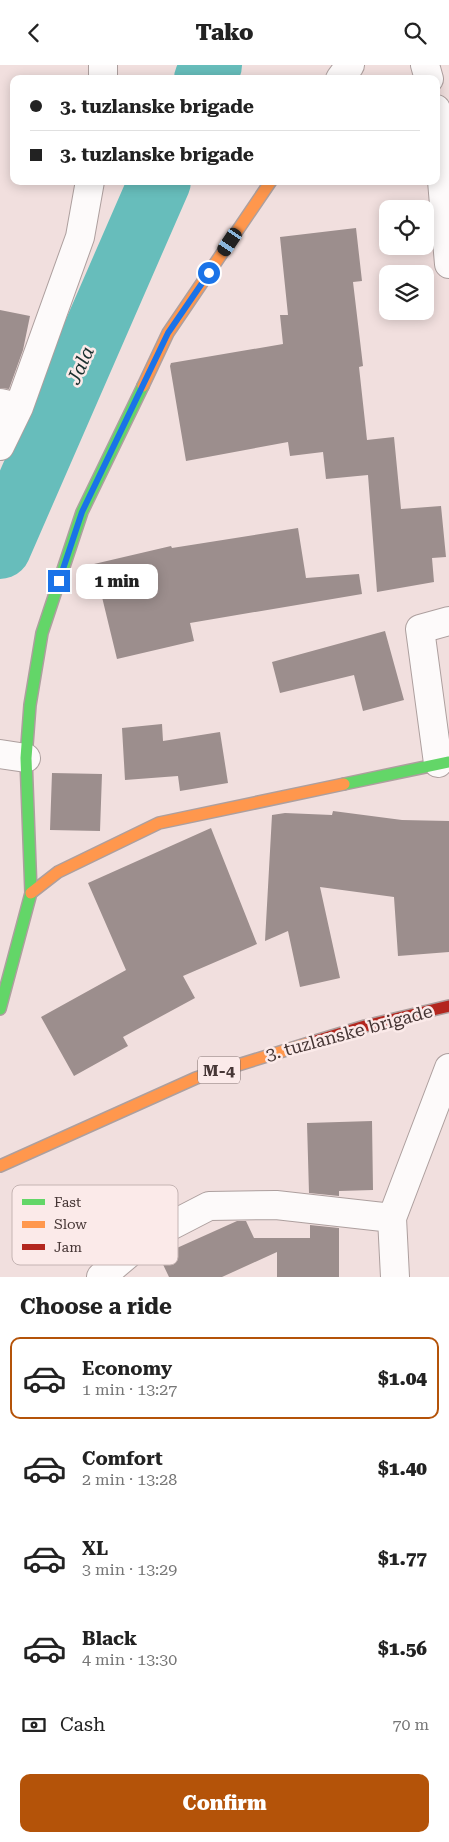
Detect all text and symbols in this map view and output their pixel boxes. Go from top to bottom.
icon: back [20,19,48,47]
icon: search [401,19,429,47]
text: Tako [196,20,253,45]
text: 3. tuzlanske brigade [60,95,254,118]
text: 3. tuzlanske brigade [60,143,254,166]
map controls [379,200,434,320]
button: locate [379,200,434,255]
car [215,225,244,259]
route start [198,262,220,284]
button: layers [379,265,434,320]
water label: Jala [62,343,99,389]
callout: 1 min [76,563,159,599]
route end [48,570,70,592]
text: 1 min [95,572,139,591]
street label: 3. tuzlanske brigade [263,1000,435,1065]
road number: M-4 [198,1057,240,1083]
legend [12,1185,178,1265]
text: Fast [54,1194,81,1210]
text: Slow [54,1216,87,1232]
text: Jam [54,1239,82,1255]
text: Choose a ride [20,1294,172,1319]
icon: car [22,1356,67,1401]
text: Economy [82,1357,172,1380]
text: $1.04 [378,1367,427,1390]
text: 1 min · 13:27 [82,1380,177,1399]
icon: car [22,1446,67,1491]
text: Comfort [82,1447,163,1470]
text: $1.40 [378,1457,427,1480]
text: 2 min · 13:28 [82,1470,177,1489]
icon: car [22,1536,67,1581]
text: XL [82,1537,108,1560]
text: $1.77 [378,1547,427,1570]
text: 3 min · 13:29 [82,1560,177,1579]
icon: car [22,1626,67,1671]
text: Black [82,1627,137,1650]
text: $1.56 [378,1637,427,1660]
text: 4 min · 13:30 [82,1650,177,1669]
icon: cash [20,1711,48,1739]
text: Cash [60,1713,105,1736]
text: 70 m [392,1715,429,1734]
button: Confirm [20,1774,429,1832]

